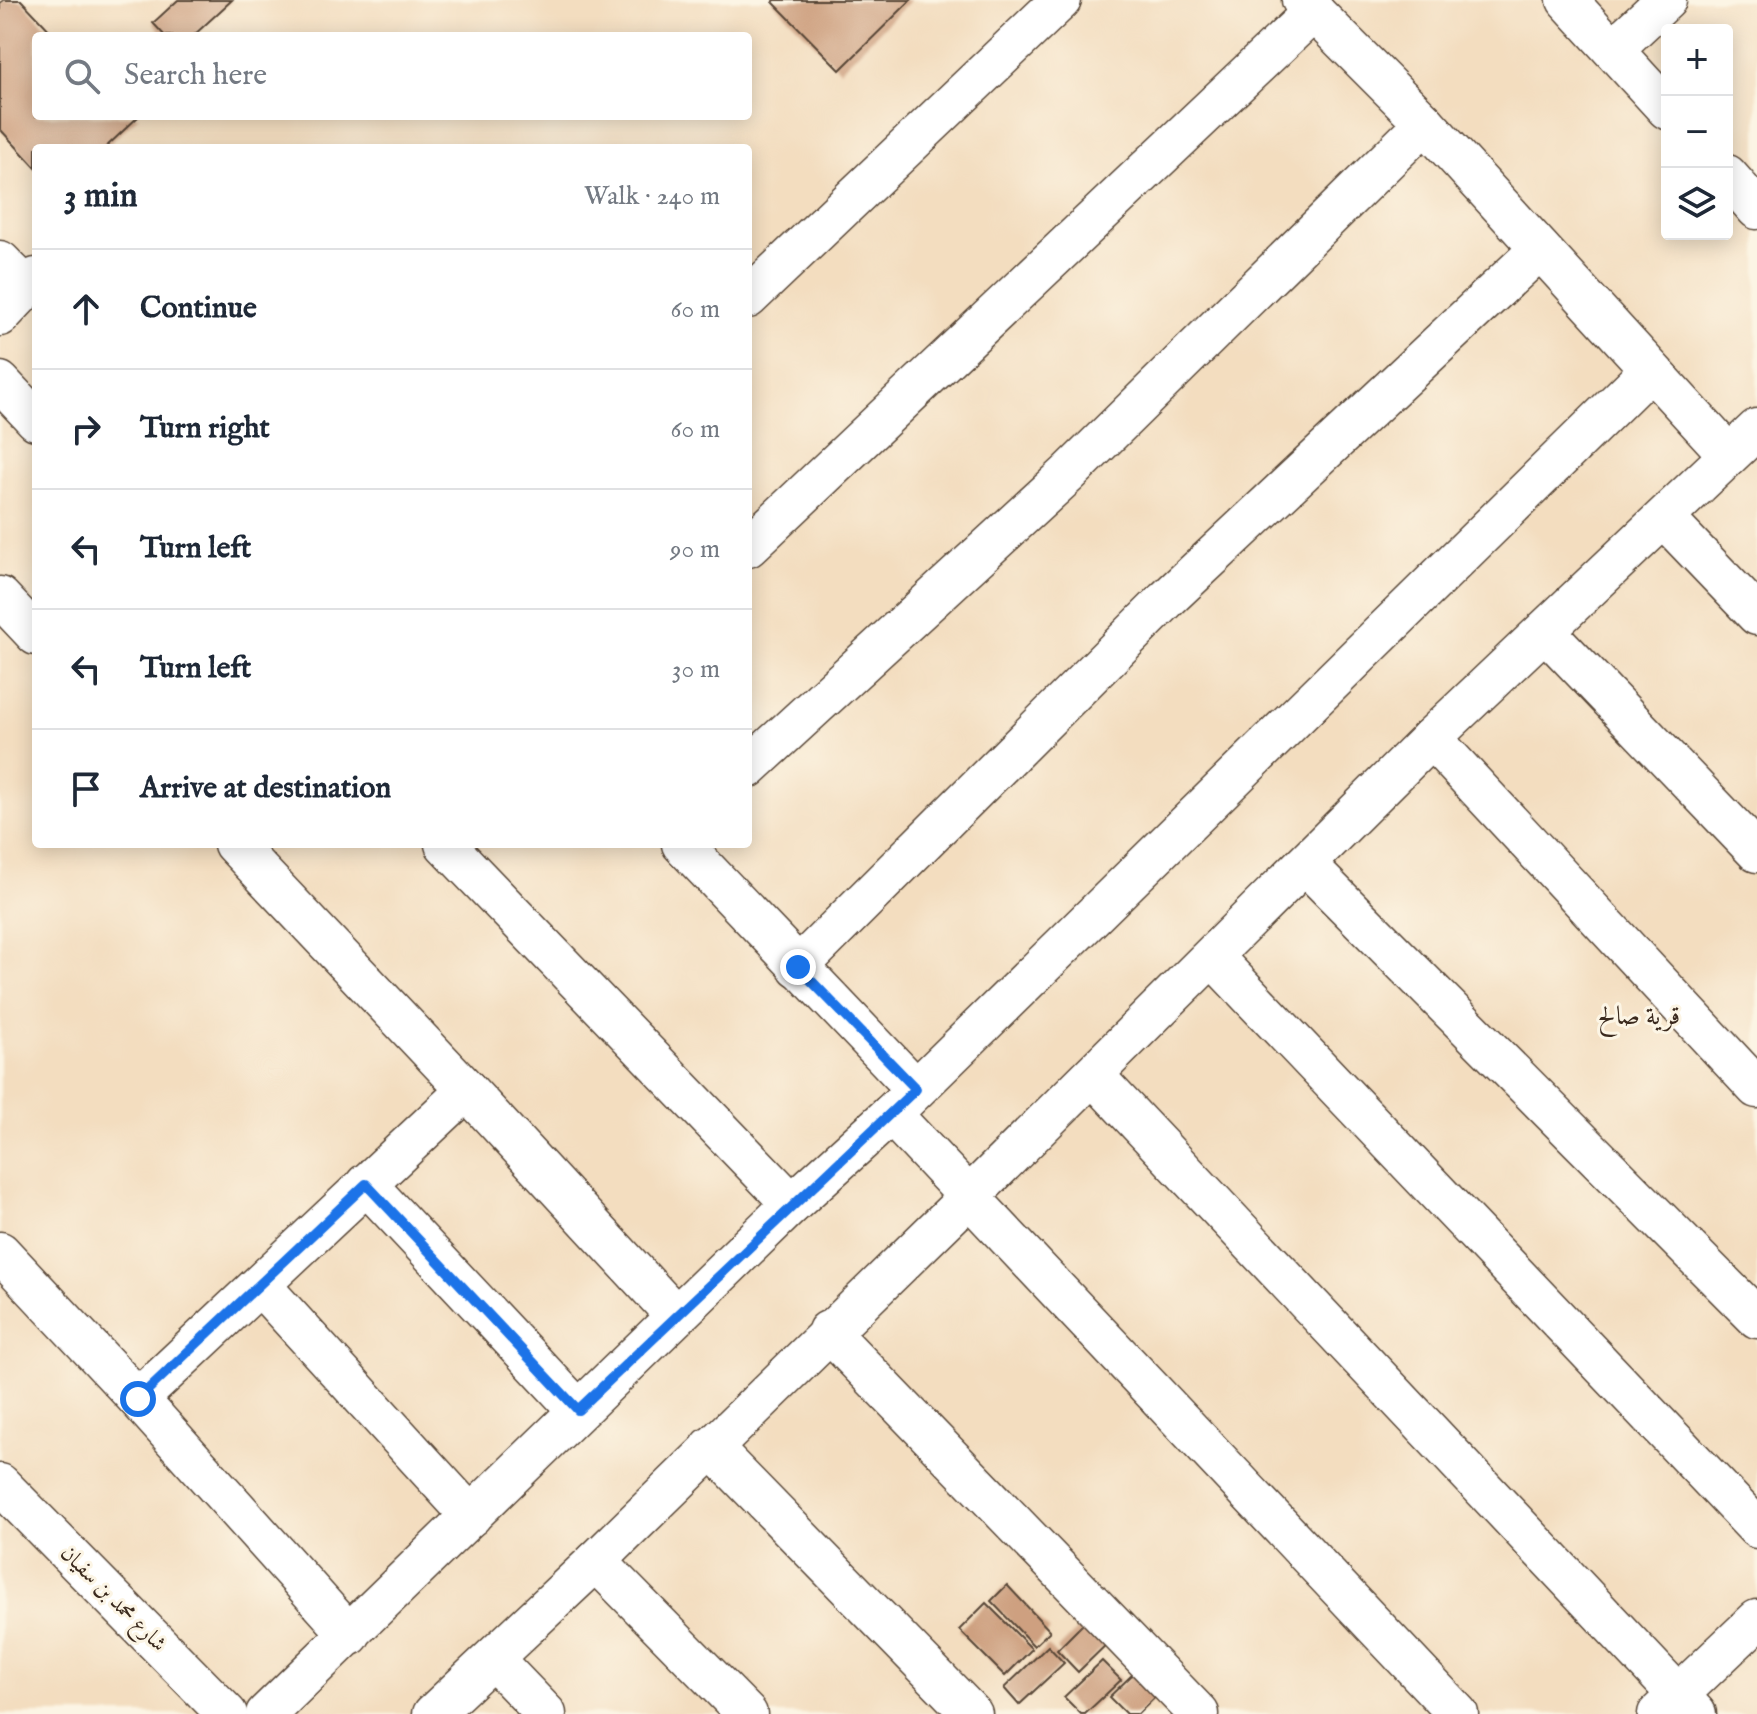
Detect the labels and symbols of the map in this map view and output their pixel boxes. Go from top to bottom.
route end [780,949,816,985]
district label: قرية صالح [1598,1000,1680,1037]
route start [120,1381,156,1417]
street label: شارع محمد بن سفيان [52,1540,172,1660]

